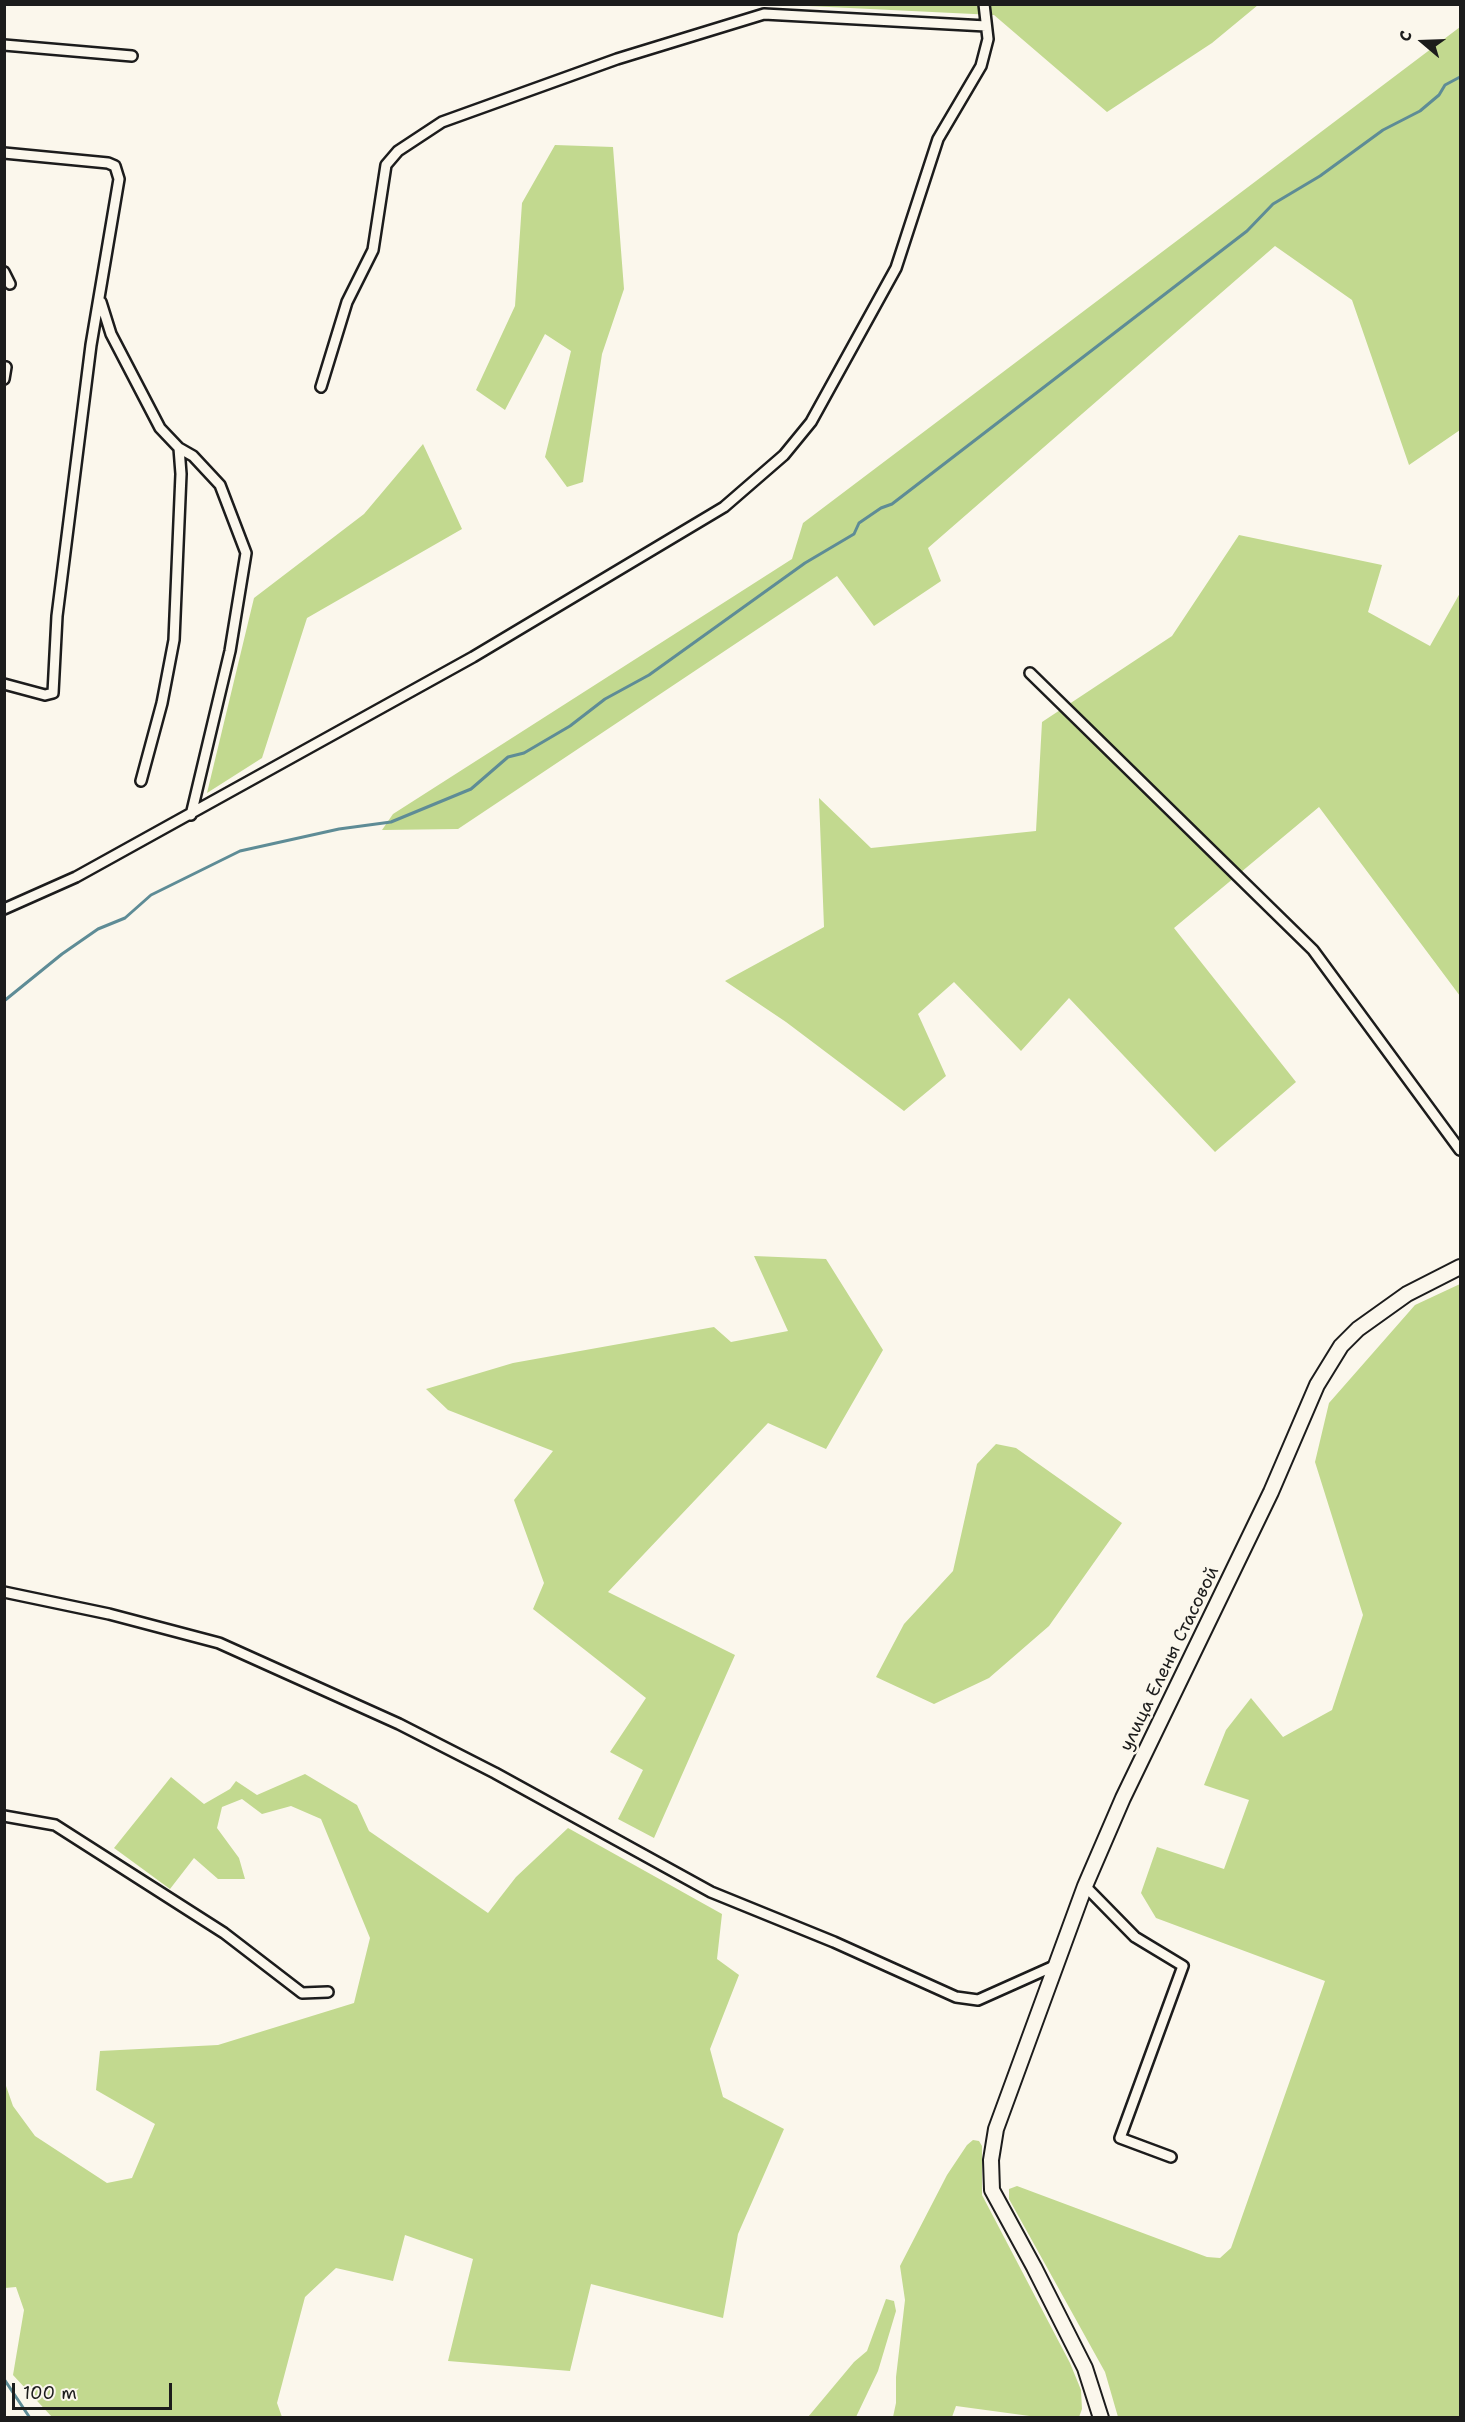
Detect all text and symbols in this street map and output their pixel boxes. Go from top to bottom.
north arrow [1393,12,1453,72]
text: С [1394,28,1417,44]
street label: улица Елены Стасовой [1116,1563,1224,1755]
scale bar [15,2371,176,2409]
text: 100 m [23,2381,77,2405]

